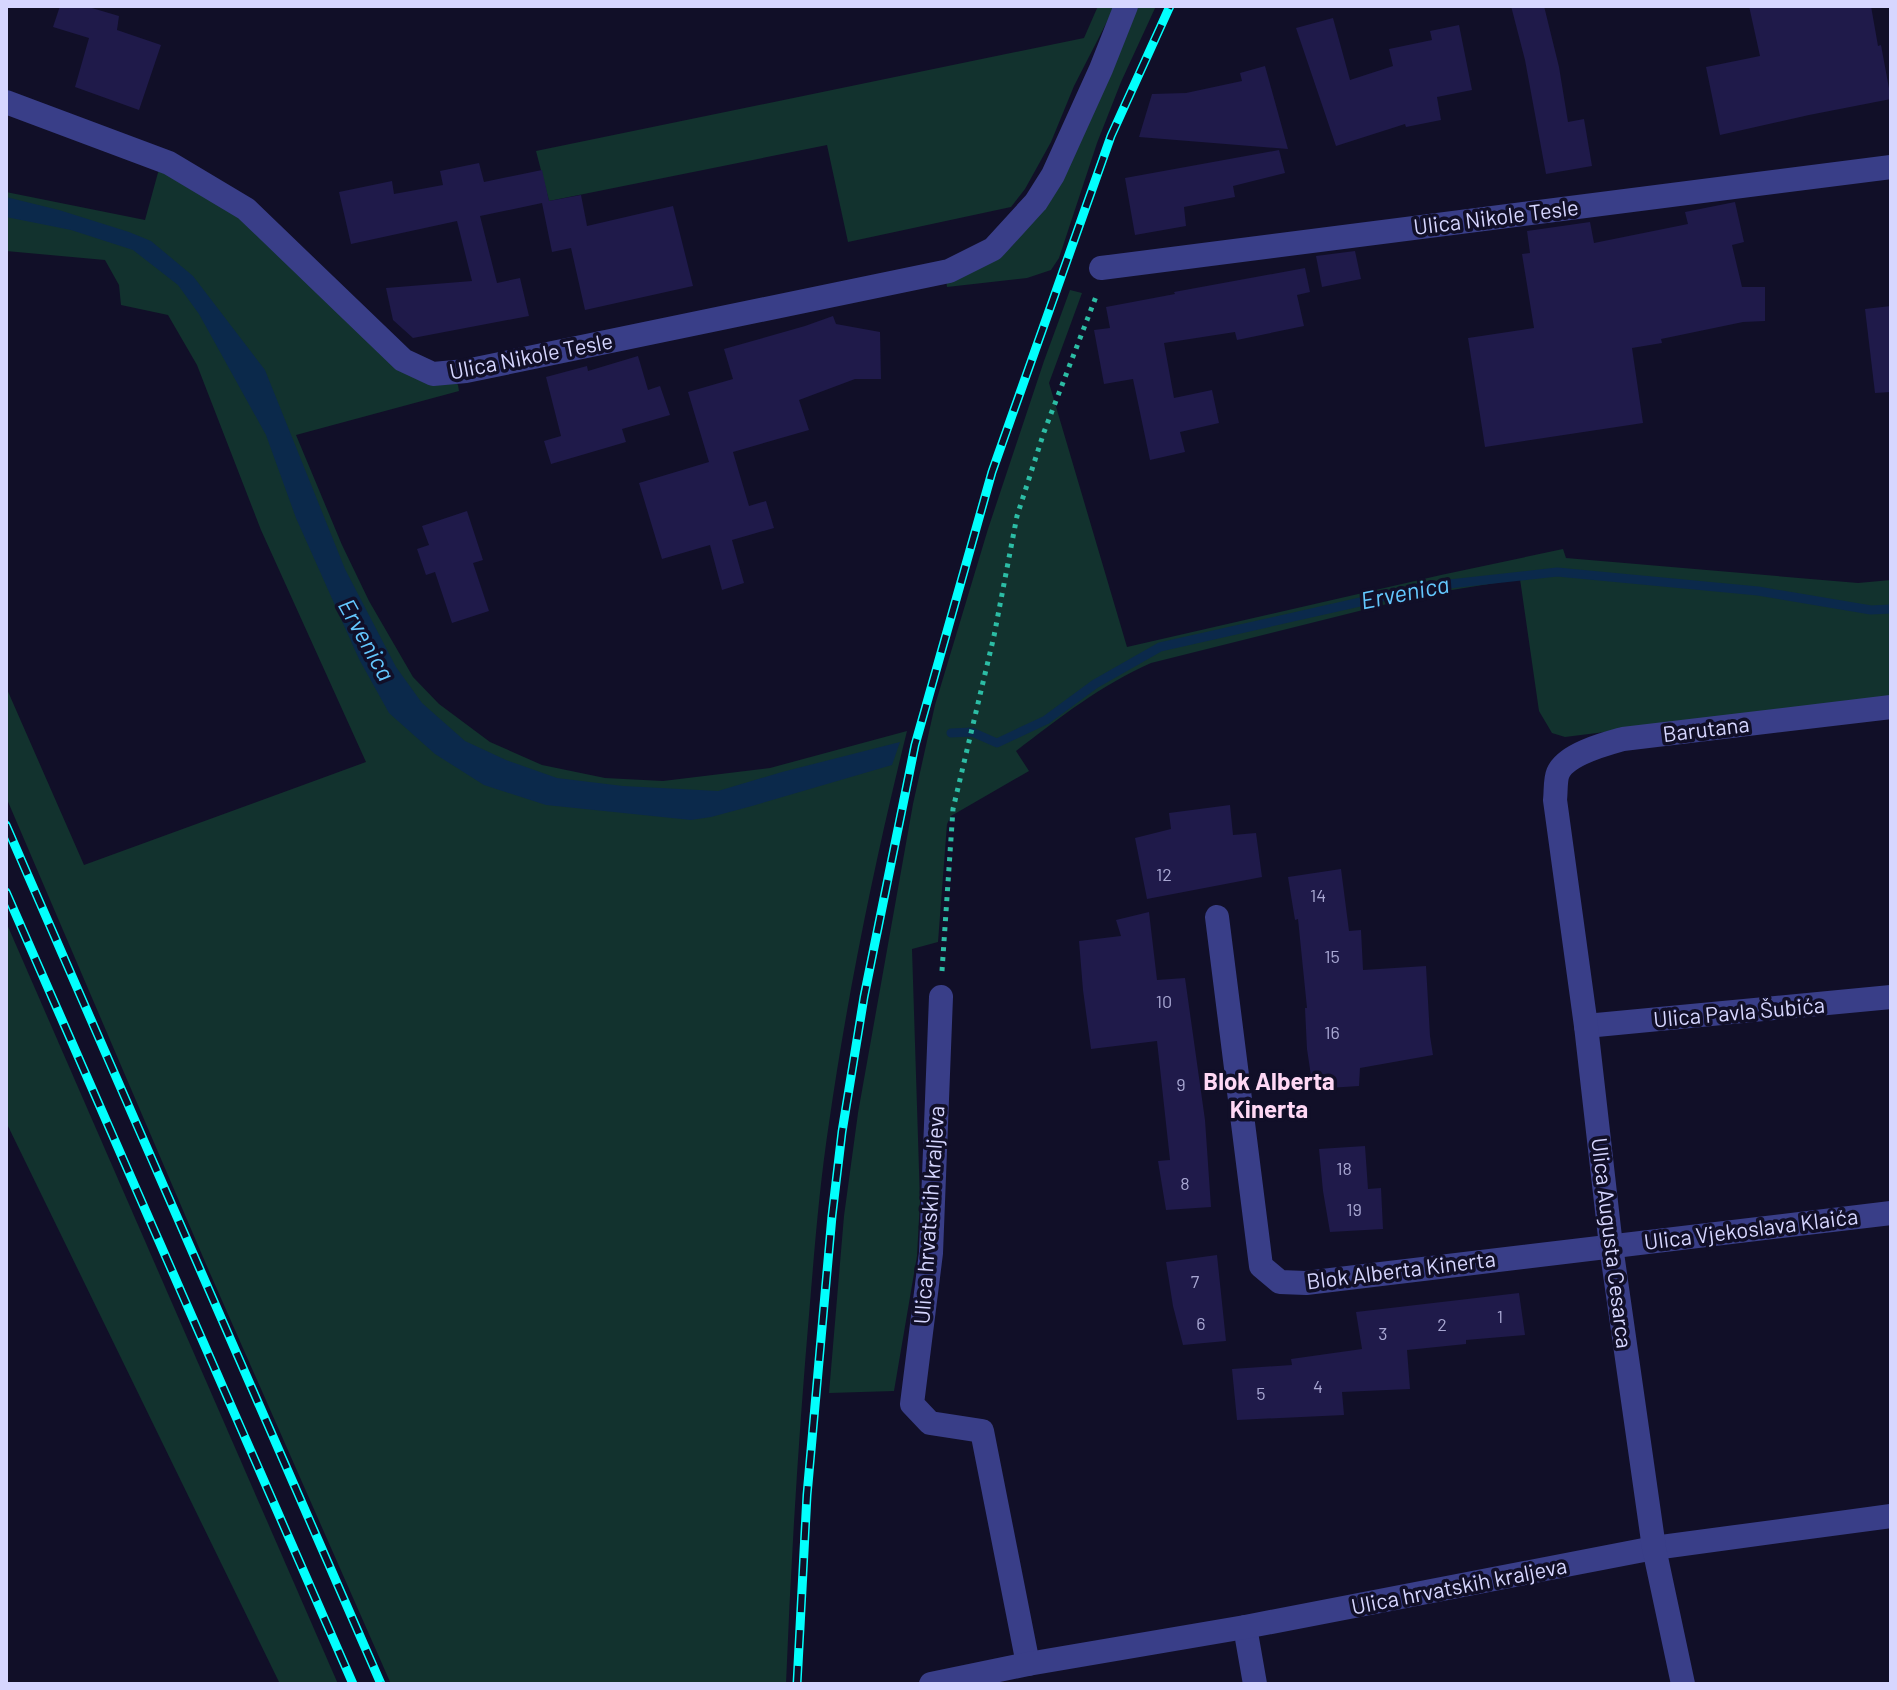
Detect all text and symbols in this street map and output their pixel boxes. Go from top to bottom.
street label: Ulica Nikole Tesle [1412,193,1580,239]
street label: Ulica Nikole Tesle [447,326,615,384]
water label: Ervenica [1358,569,1451,614]
water label: Ervenica [333,593,402,685]
street label: Barutana [1661,710,1751,746]
house number: 12 [1156,863,1172,885]
house number: 14 [1310,884,1326,906]
house number: 15 [1324,945,1340,967]
house number: 10 [1156,990,1172,1012]
street label: Ulica Pavla Šubića [1652,991,1826,1031]
house number: 16 [1324,1021,1340,1043]
district label: Blok Alberta Kinerta [1203,1066,1335,1123]
house number: 9 [1176,1073,1186,1095]
street label: Ulica hrvatskih kraljeva [907,1105,949,1325]
street label: Ulica Augusta Cesarca [1587,1136,1639,1350]
house number: 18 [1336,1157,1352,1179]
house number: 8 [1180,1172,1190,1194]
house number: 19 [1346,1198,1362,1220]
street label: Ulica Vjekoslava Klaića [1642,1202,1859,1254]
street label: Blok Alberta Kinerta [1305,1245,1497,1294]
house number: 7 [1191,1270,1200,1292]
house number: 1 [1497,1305,1503,1327]
house number: 6 [1196,1312,1206,1334]
house number: 2 [1437,1313,1447,1335]
house number: 3 [1378,1322,1388,1344]
house number: 4 [1313,1375,1323,1397]
house number: 5 [1256,1382,1266,1404]
street label: Ulica hrvatskih kraljeva [1349,1551,1569,1619]

